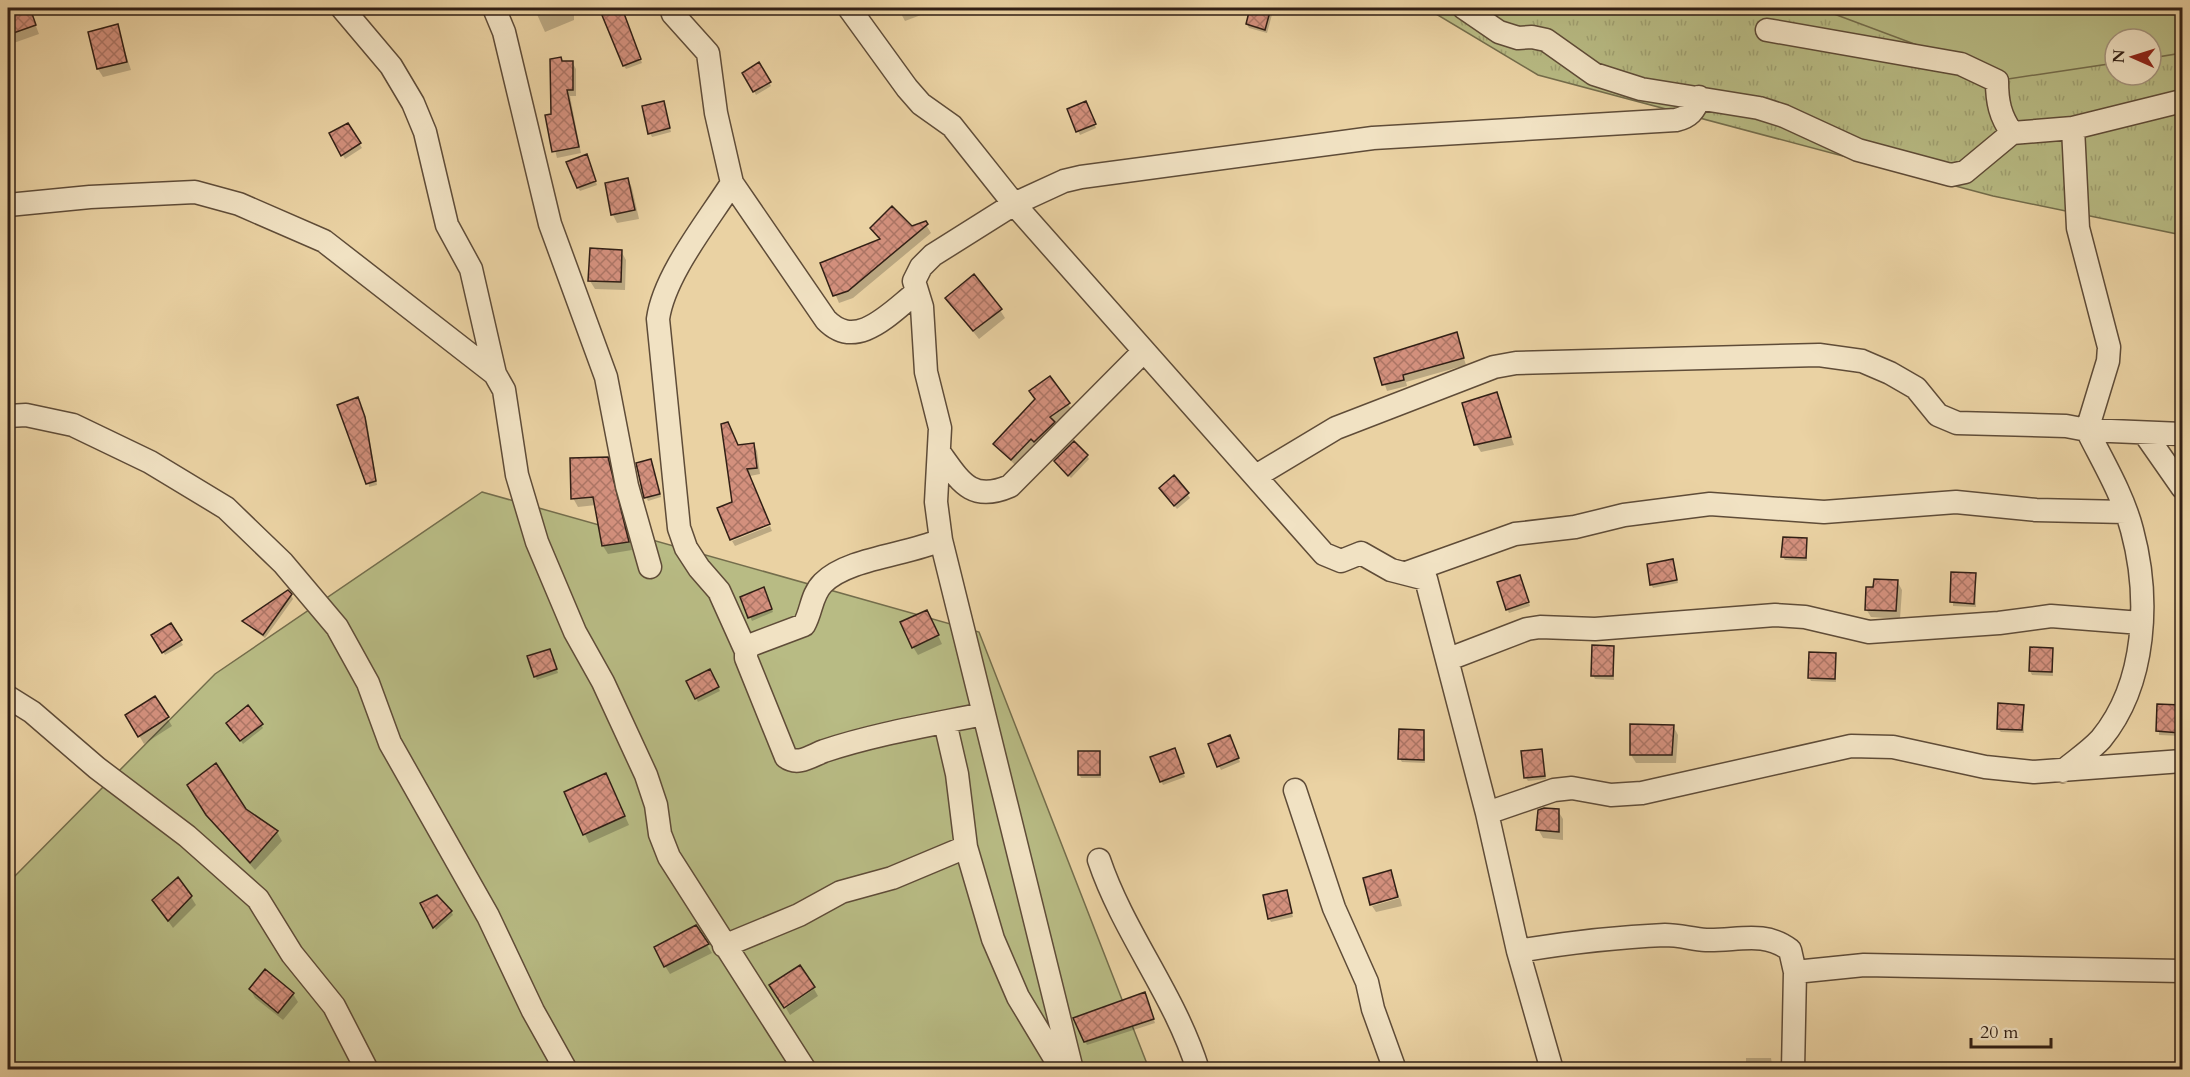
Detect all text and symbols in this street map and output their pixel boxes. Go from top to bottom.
north arrow [2103,27,2163,87]
text: N [2108,49,2130,64]
scale bar [1971,1011,2050,1049]
text: 20 m [1980,1020,2019,1045]

